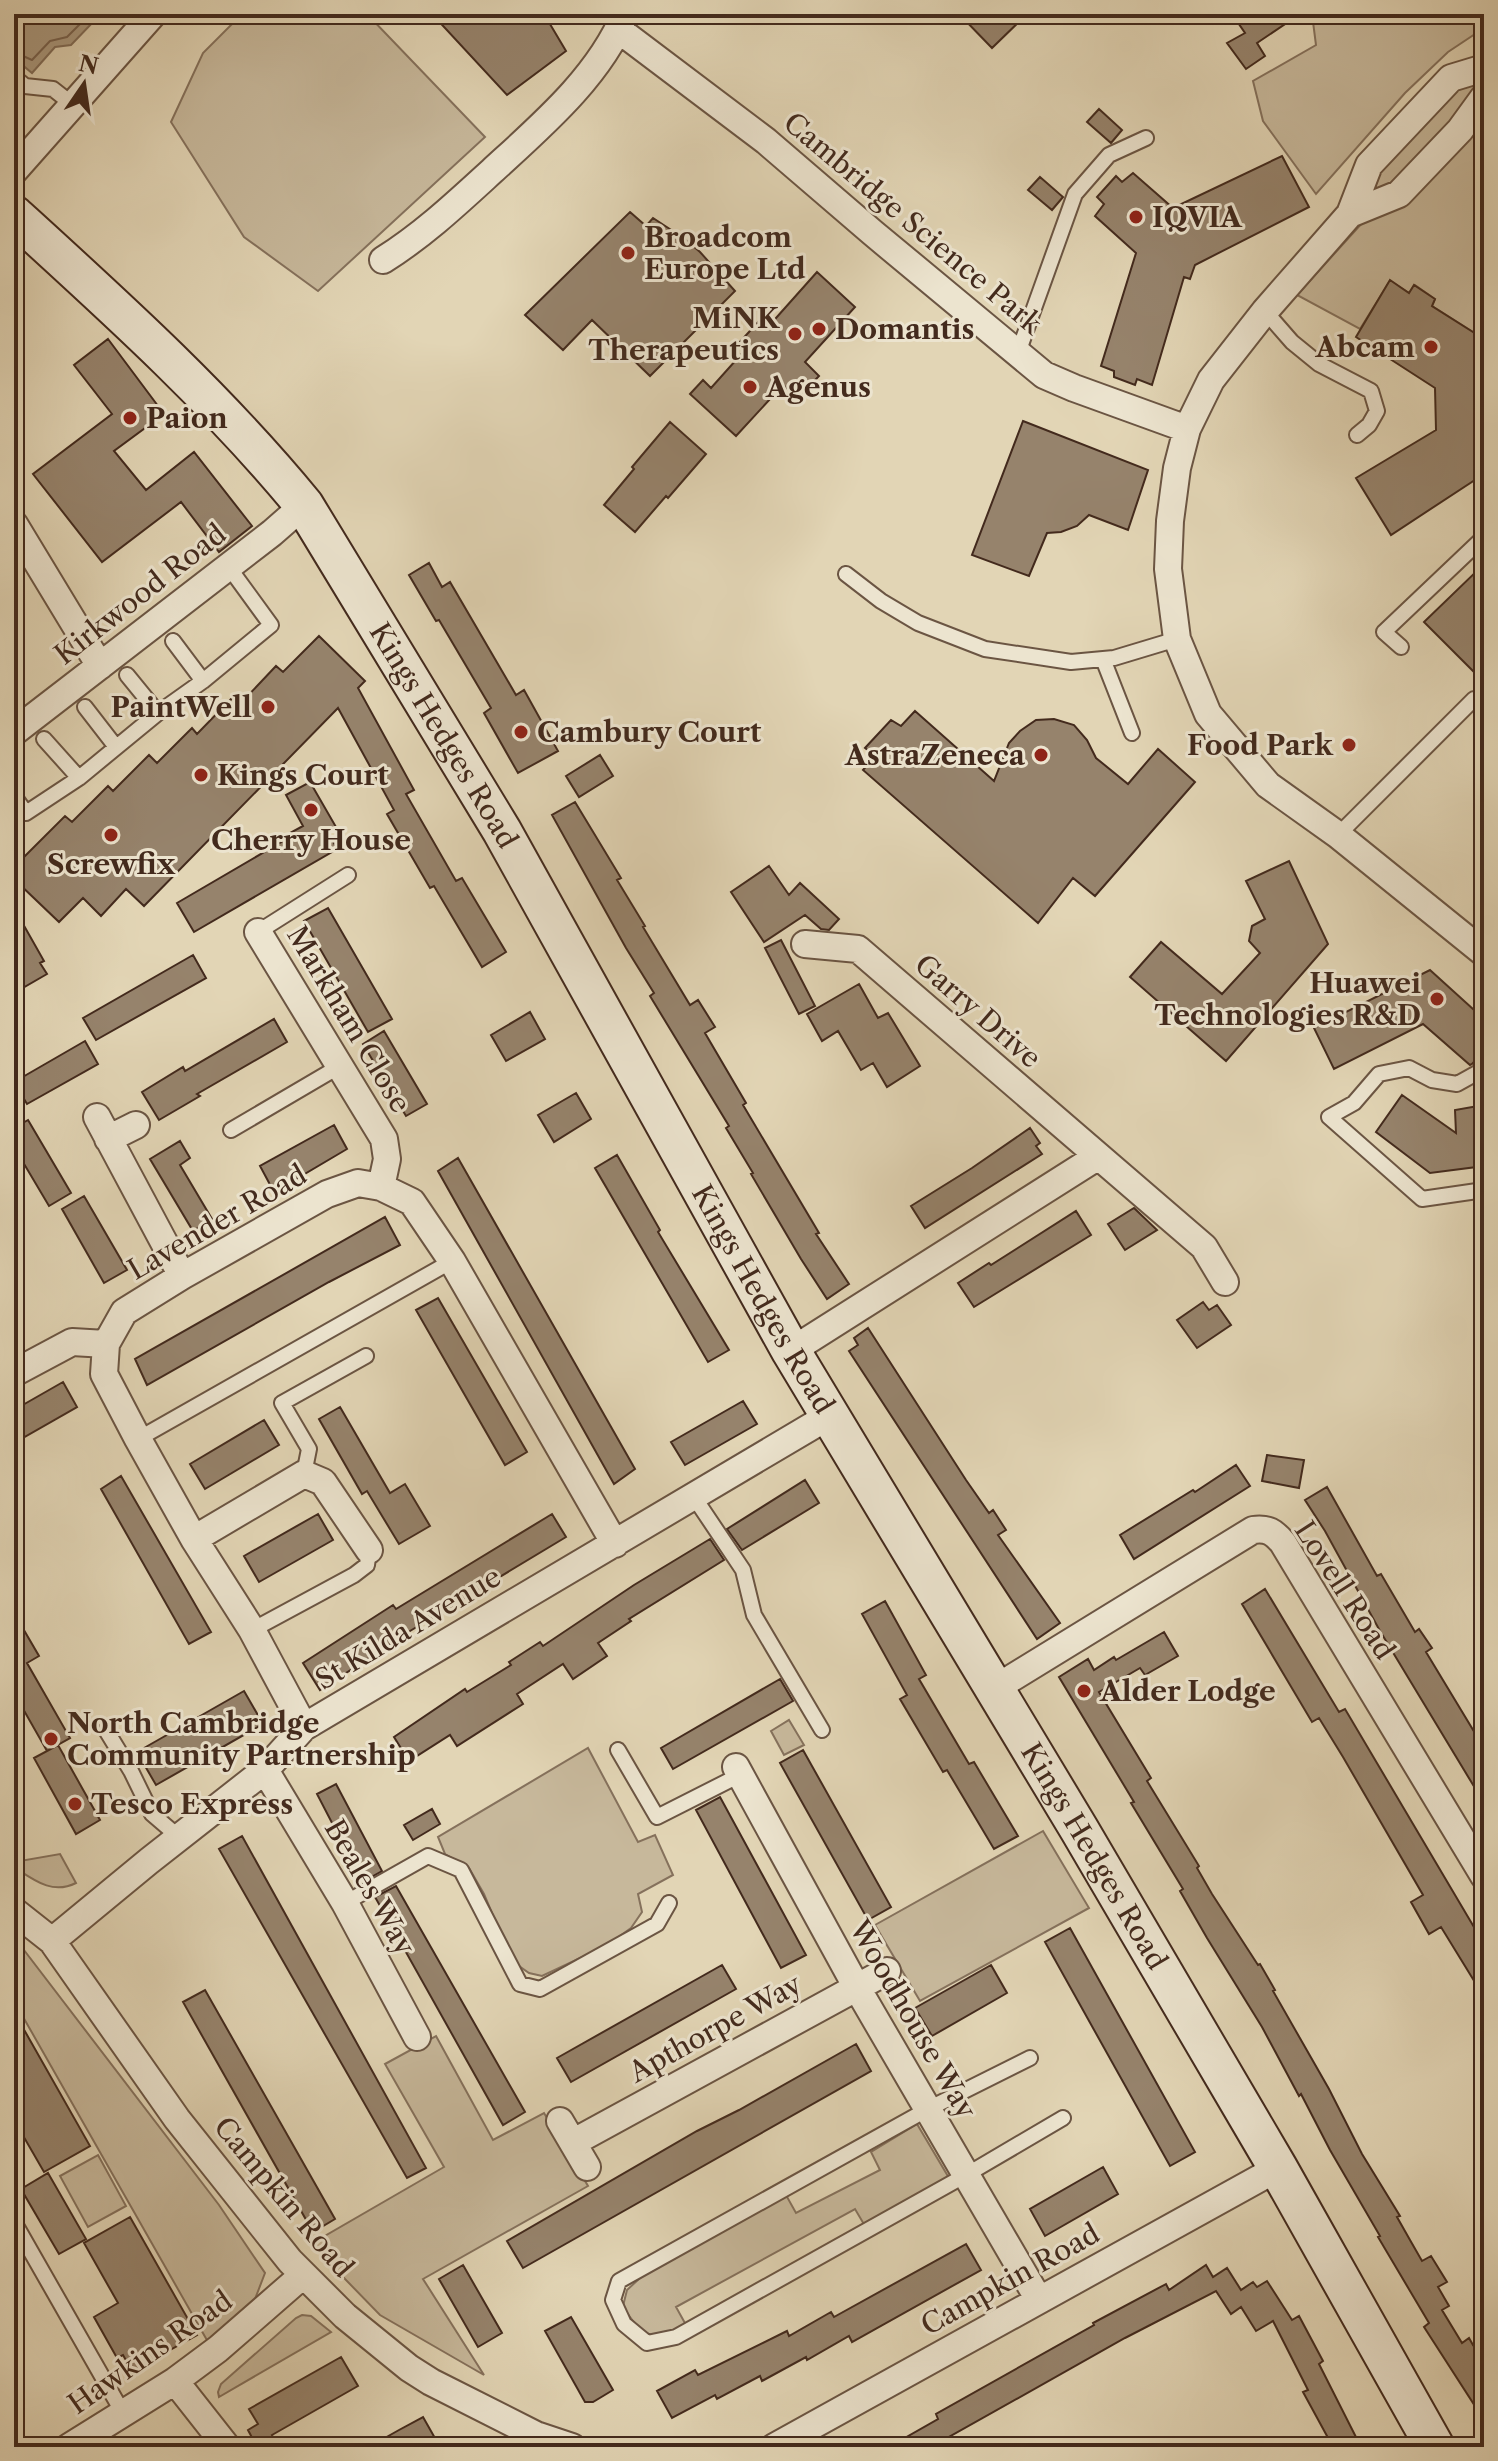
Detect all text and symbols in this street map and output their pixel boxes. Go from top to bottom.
north arrow [44,44,124,124]
text: N [76,50,101,80]
street label: Cambridge Science Park [777,105,1050,342]
place label: IQVIA [1152,200,1243,234]
marker: IQVIA [1127,208,1145,226]
place label: Broadcom Europe Ltd [644,220,806,286]
marker: Broadcom Europe Ltd [619,244,637,262]
place label: MiNK Therapeutics [588,301,781,367]
place label: Domantis [835,312,975,346]
marker: Domantis [810,320,828,338]
marker: MiNK Therapeutics [786,325,804,343]
place label: Abcam [1315,330,1415,364]
marker: Abcam [1422,338,1440,356]
place label: Agenus [765,370,871,404]
marker: Agenus [741,378,759,396]
place label: Paion [146,401,228,435]
marker: Paion [121,409,139,427]
street label: Kirkwood Road [48,517,232,671]
street label: Kings Hedges Road [362,616,525,854]
place label: PaintWell [111,690,252,724]
marker: PaintWell [259,698,277,716]
place label: Cambury Court [537,715,762,749]
marker: Cambury Court [512,723,530,741]
place label: Food Park [1187,728,1334,762]
marker: Food Park [1340,736,1358,754]
place label: AstraZeneca [844,738,1026,772]
marker: AstraZeneca [1032,746,1050,764]
place label: Kings Court [217,758,389,792]
marker: Kings Court [192,766,210,784]
marker: Cherry House [302,801,320,819]
place label: Cherry House [211,823,411,857]
marker: Screwfix [102,826,120,844]
place label: Screwfix [47,847,176,881]
street label: Markham Close [280,920,418,1118]
street label: Garry Drive [908,947,1048,1075]
place label: Huawei Technologies R&D [1154,966,1421,1032]
marker: Huawei Technologies R&D [1428,990,1446,1008]
street label: Lavender Road [122,1157,312,1287]
street label: Kings Hedges Road [685,1179,842,1420]
street label: Lovell Road [1288,1514,1402,1666]
street label: St Kilda Avenue [309,1559,507,1697]
place label: Alder Lodge [1099,1674,1276,1708]
marker: Alder Lodge [1075,1682,1093,1700]
place label: North Cambridge Community Partnership [67,1706,416,1772]
marker: North Cambridge Community Partnership [42,1730,60,1748]
street label: Kings Hedges Road [1014,1737,1175,1976]
place label: Tesco Express [91,1787,293,1821]
marker: Tesco Express [66,1795,84,1813]
street label: Beales Way [318,1813,423,1961]
street label: Woodhouse Way [842,1913,984,2125]
street label: Apthorpe Way [622,1967,807,2090]
street label: Campkin Road [207,2110,361,2284]
street label: Campkin Road [915,2216,1105,2342]
street label: Hawkins Road [62,2283,238,2421]

